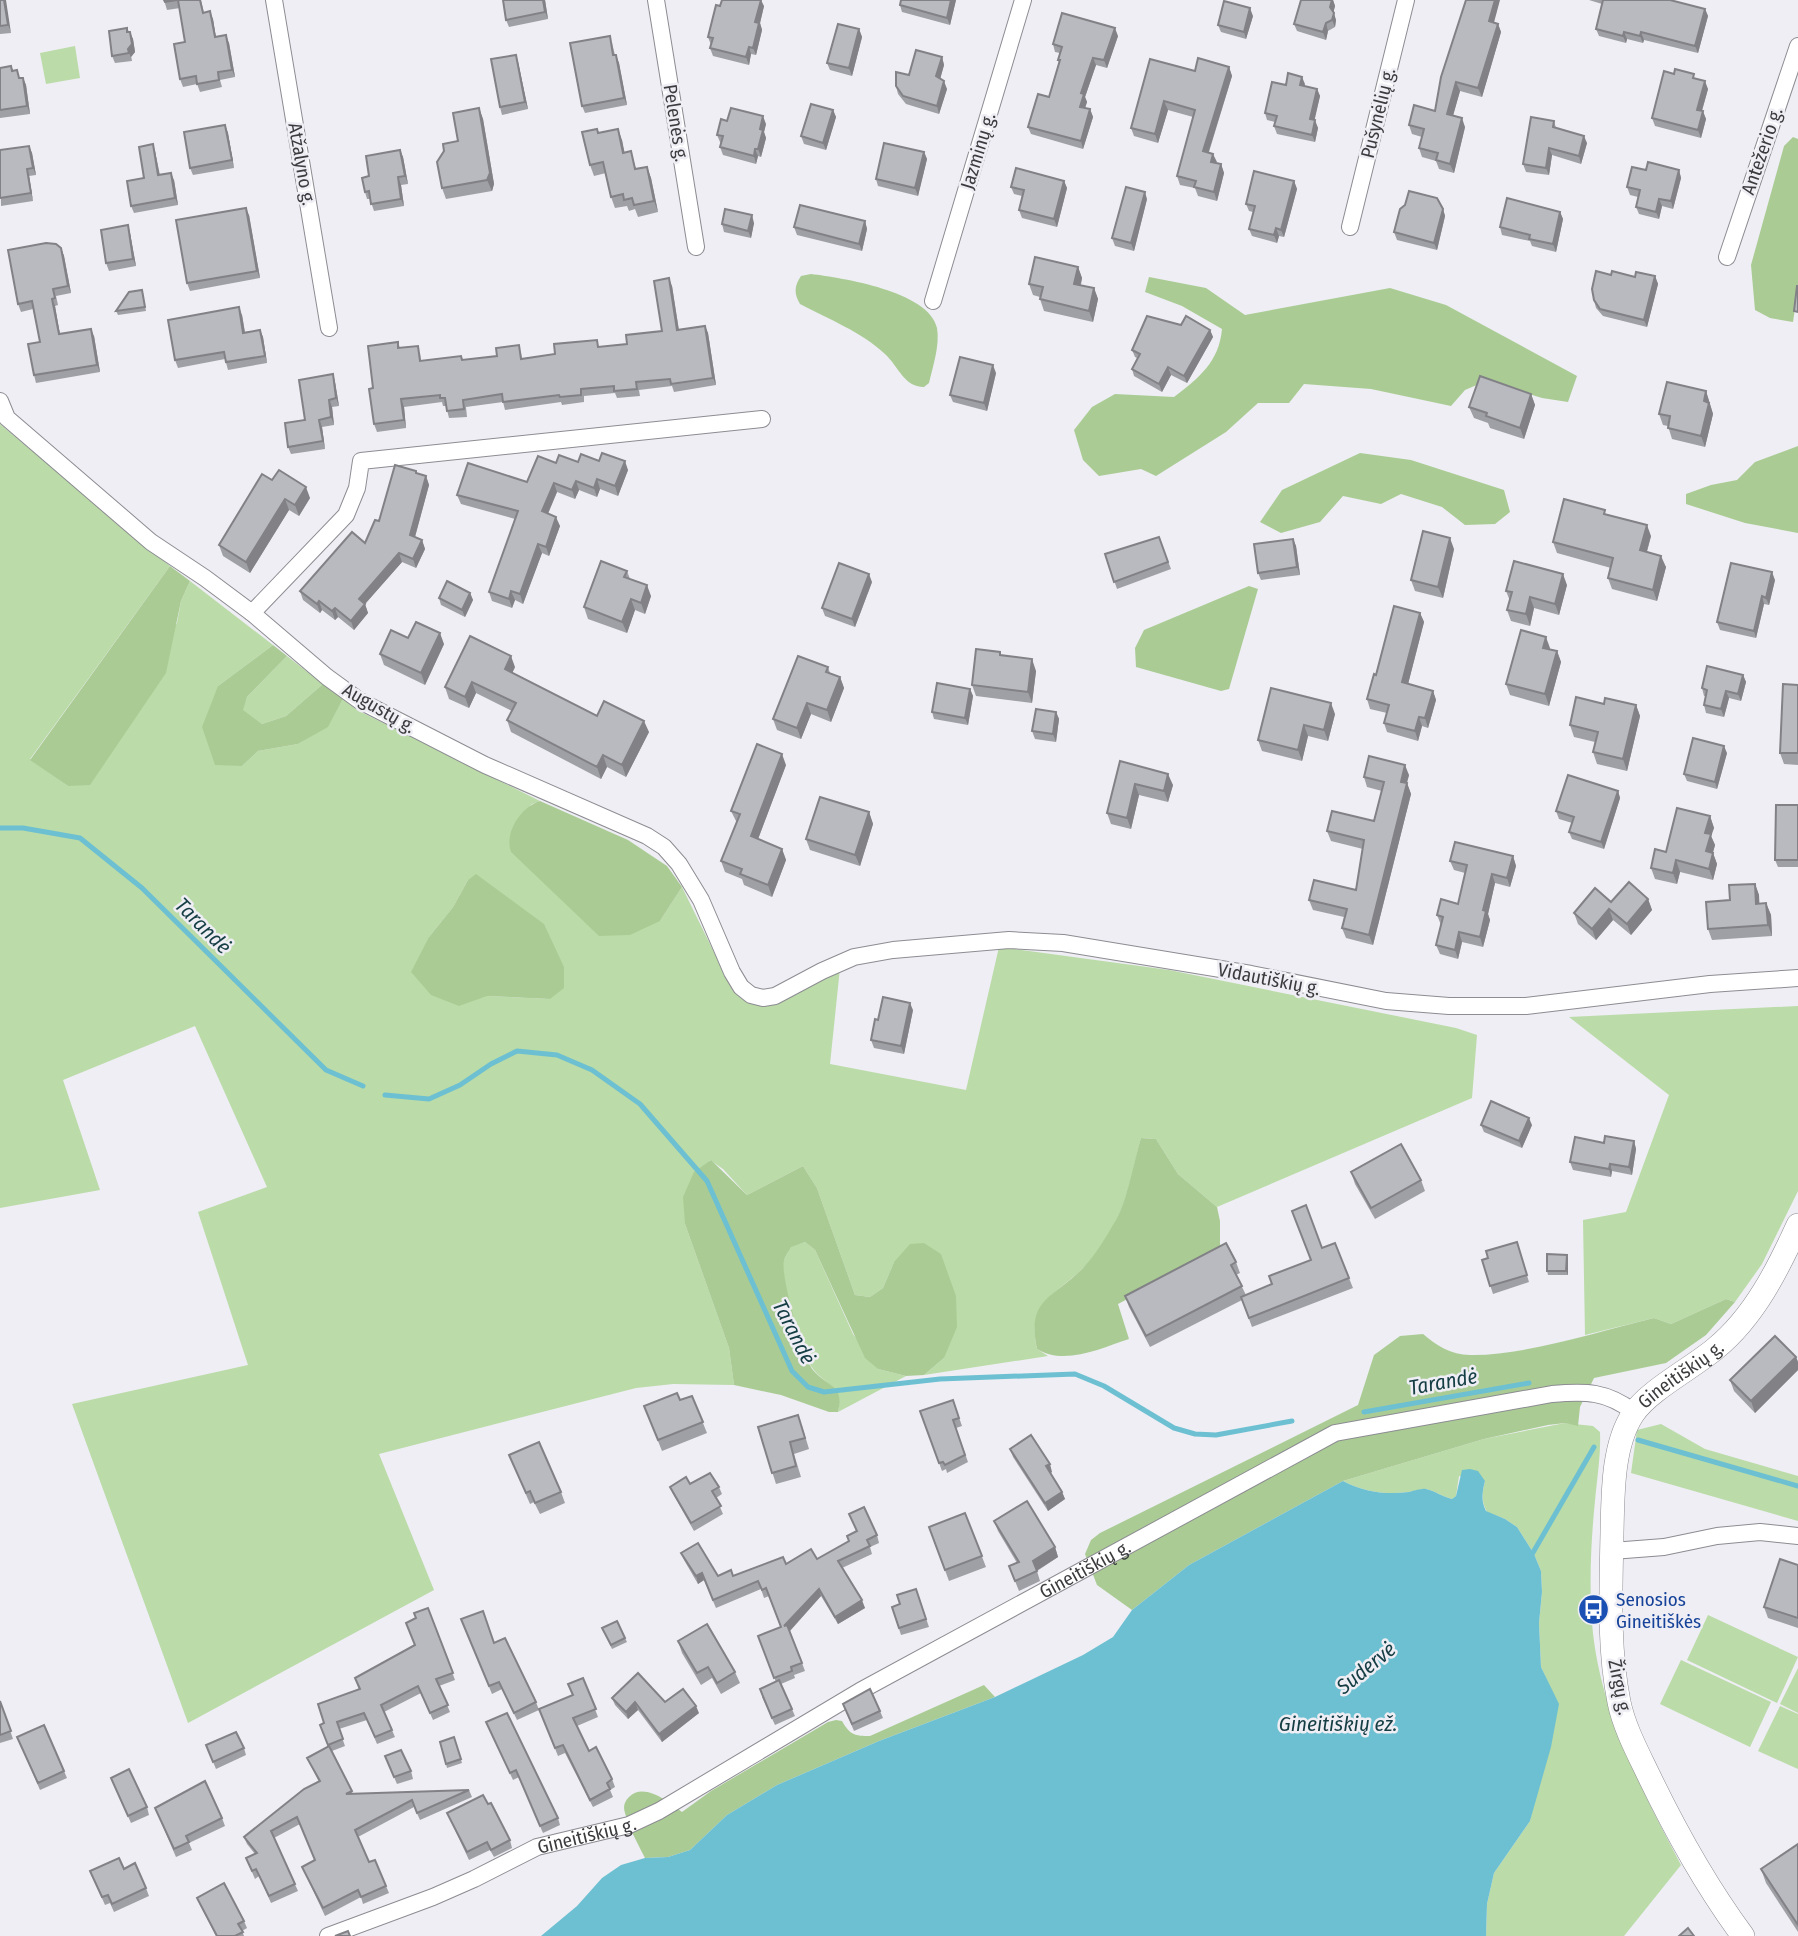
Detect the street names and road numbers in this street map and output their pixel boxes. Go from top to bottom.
street label: Pušynėlių g. [1356,65,1400,161]
street label: Pelenės g. [659,83,693,163]
street label: Antežerio g. [1736,104,1788,198]
street label: Jazminų g. [955,110,1001,192]
street label: Atžalyno g. [283,121,321,207]
street label: Augustų g. [338,678,420,738]
street label: Vidautiškių g. [1216,958,1322,1000]
street label: Gineitiškių g. [1633,1336,1728,1413]
street label: Gineitiškių g. [1035,1535,1134,1603]
street label: Žirgų g. [1603,1657,1637,1717]
street label: Gineitiškių g. [535,1812,639,1858]

